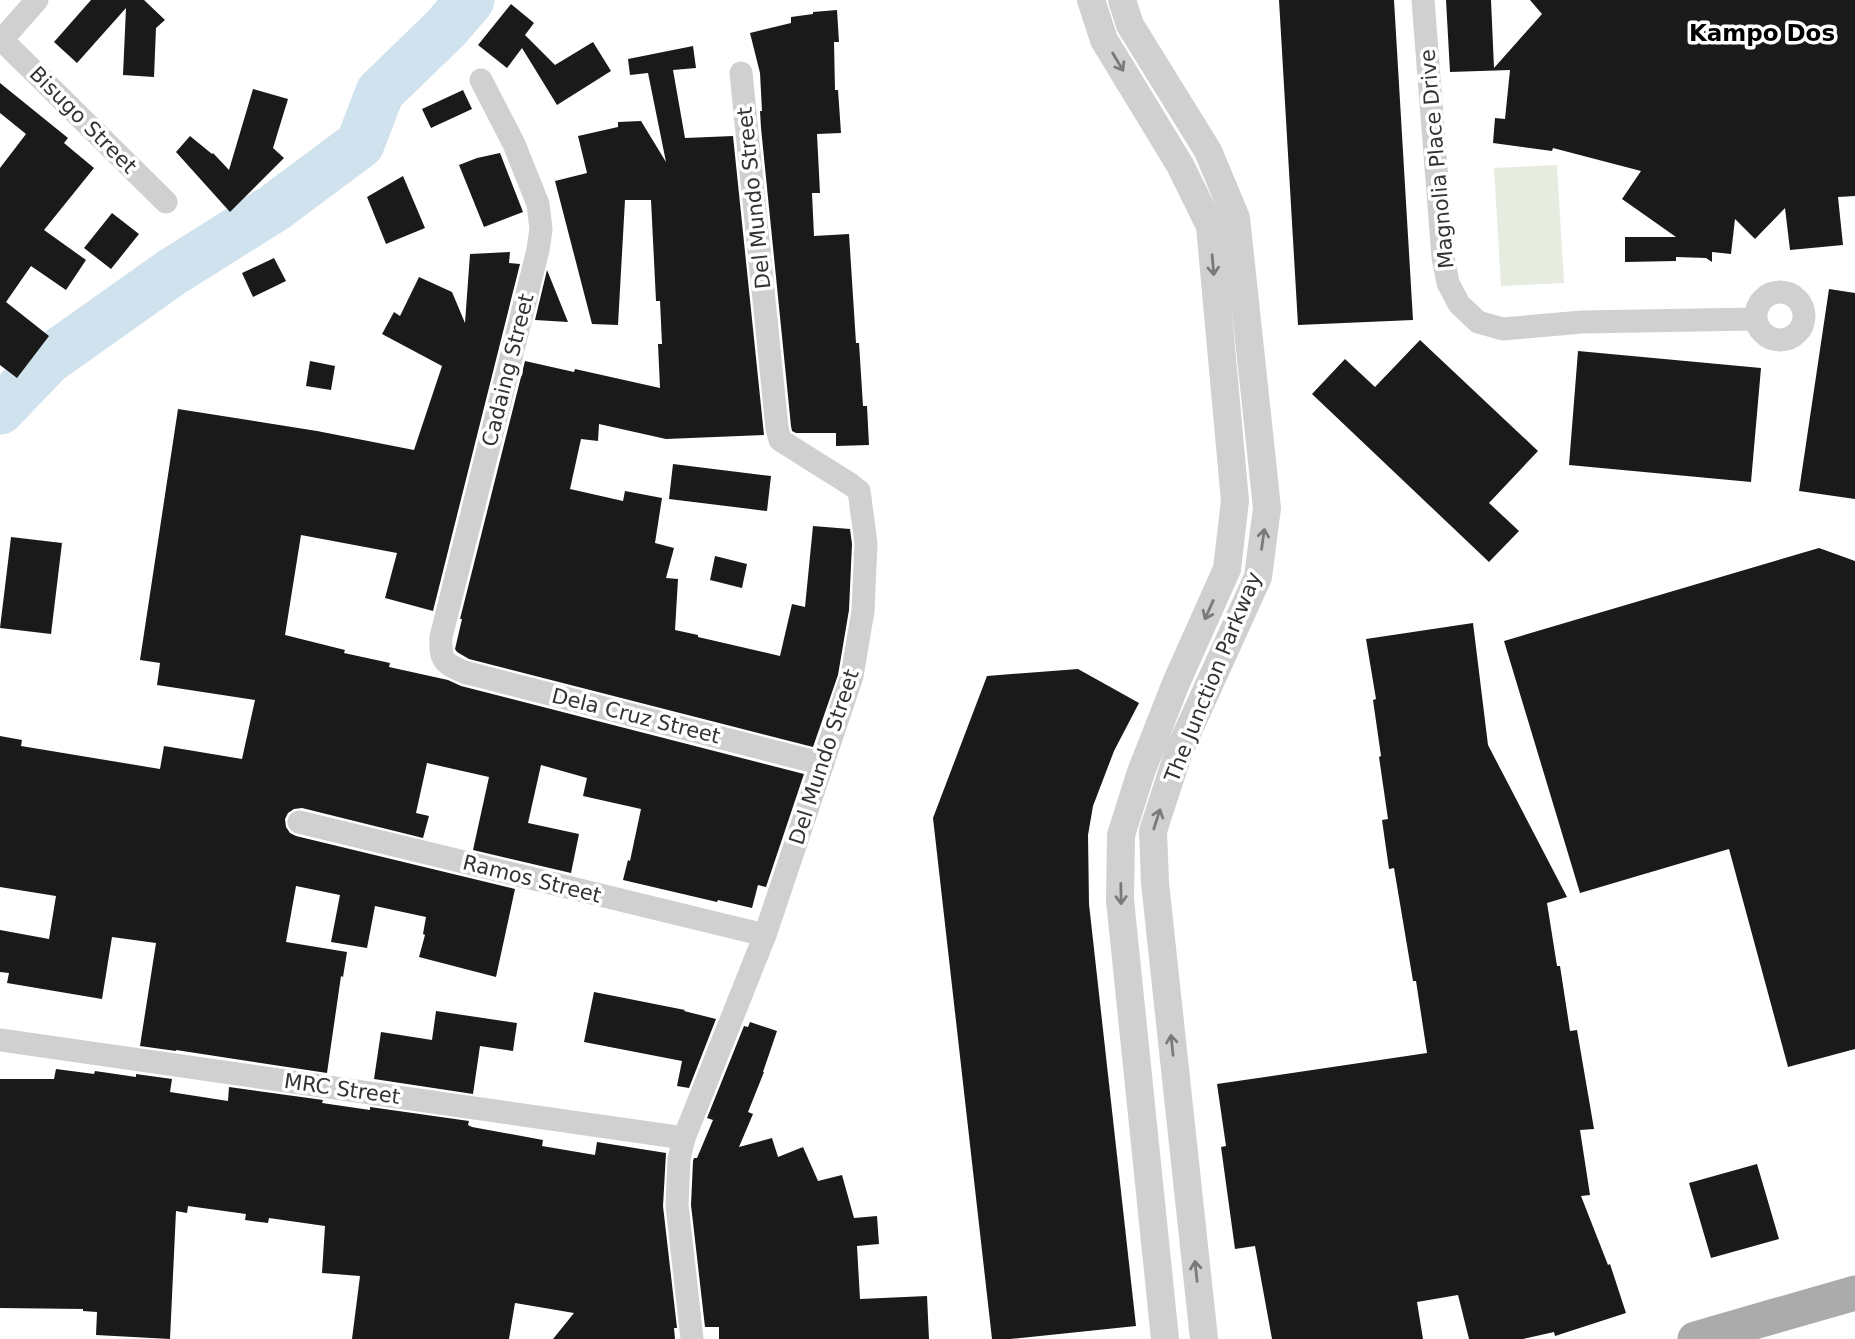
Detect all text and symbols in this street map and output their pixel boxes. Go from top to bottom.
district label: Kampo Dos [1689,20,1835,46]
street label: Magnolia Place Drive [1415,48,1459,270]
one-way arrow [1111,52,1125,72]
street label: Bisugo Street [25,62,141,178]
street label: Del Mundo Street [733,106,775,290]
one-way arrow [1207,254,1220,276]
street label: Cadaing Street [477,291,539,449]
one-way arrow [1257,528,1270,551]
street label: The Junction Parkway [1159,568,1266,787]
one-way arrow [1202,599,1215,620]
street label: Del Mundo Street [784,666,864,848]
street label: Dela Cruz Street [549,683,723,749]
one-way arrow [1152,808,1165,830]
street label: Ramos Street [460,850,604,908]
one-way arrow [1114,883,1128,906]
one-way arrow [1165,1034,1178,1057]
street label: MRC Street [282,1069,402,1109]
one-way arrow [1190,1260,1203,1283]

